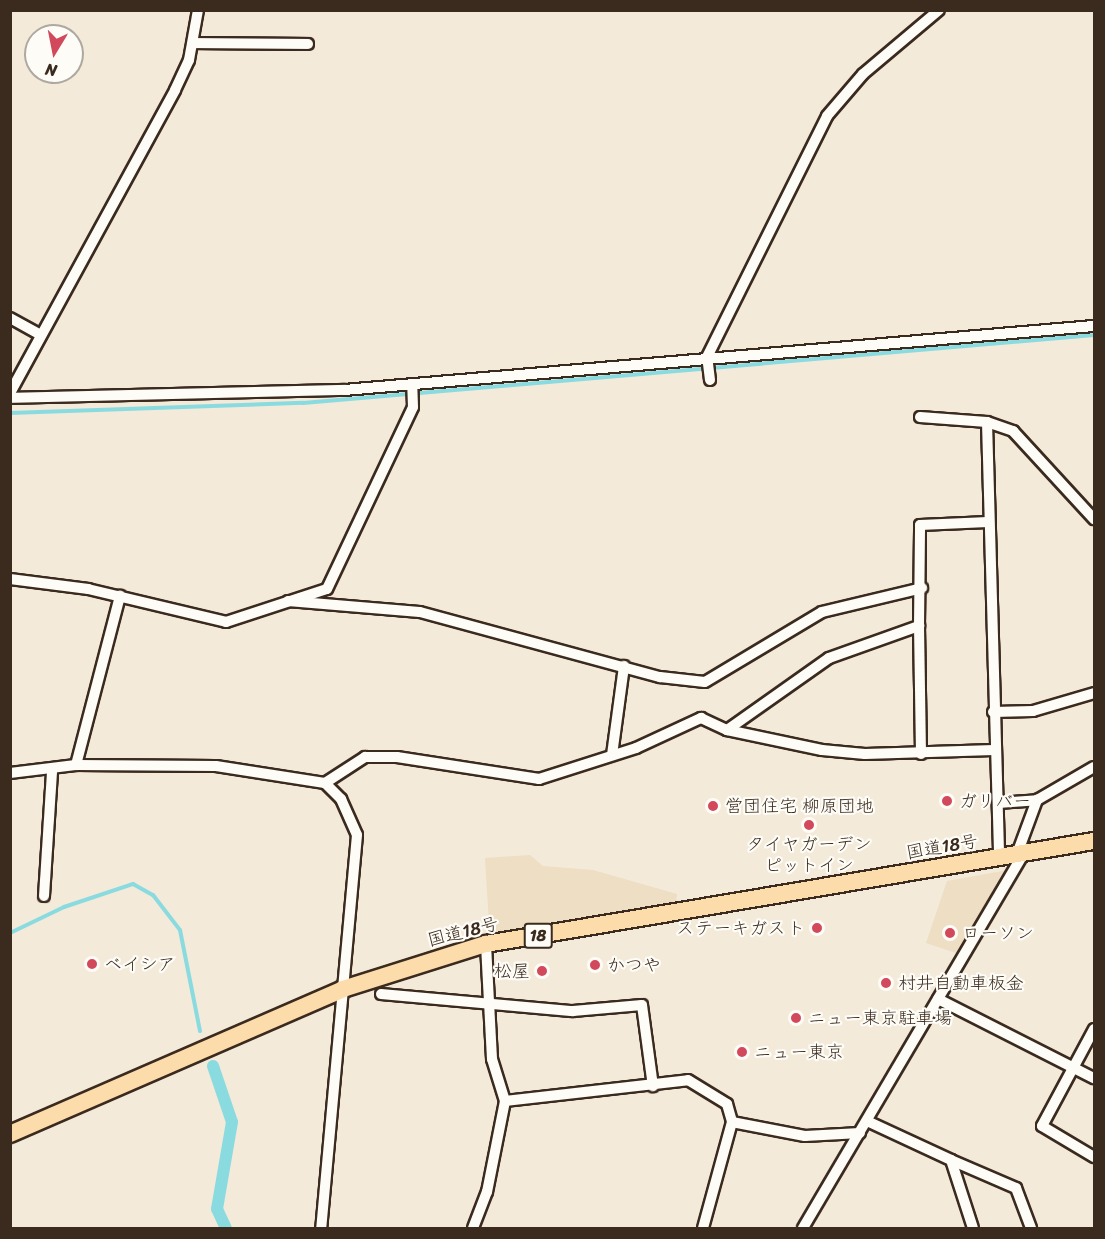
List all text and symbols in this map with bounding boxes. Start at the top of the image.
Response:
north arrow [24,24,84,84]
text: N [43,55,59,85]
place label: ガリバー [959,790,1031,812]
marker: ガリバー [940,794,954,808]
place label: 営団住宅 柳原団地 [725,795,874,817]
marker: 営団住宅 柳原団地 [706,799,720,813]
marker: タイヤガーデン ピットイン [802,818,816,832]
street label: 国道18号 [904,830,980,864]
place label: タイヤガーデン ピットイン [746,834,872,876]
street label: 国道18号 [425,913,501,951]
place label: ステーキガスト [679,917,805,939]
marker: ステーキガスト [810,921,824,935]
place label: ローソン [962,922,1034,944]
road number: 18 [523,923,553,949]
marker: ローソン [943,926,957,940]
place label: ベイシア [104,953,176,975]
place label: かつや [607,954,661,976]
marker: ベイシア [85,957,99,971]
marker: かつや [588,958,602,972]
place label: 松屋 [494,960,530,982]
marker: 松屋 [535,964,549,978]
place label: 村井自動車板金 [898,972,1024,994]
marker: 村井自動車板金 [879,976,893,990]
place label: ニュー東京駐車場 [808,1007,952,1029]
marker: ニュー東京駐車場 [789,1011,803,1025]
place label: ニュー東京 [754,1041,844,1063]
marker: ニュー東京 [735,1045,749,1059]

